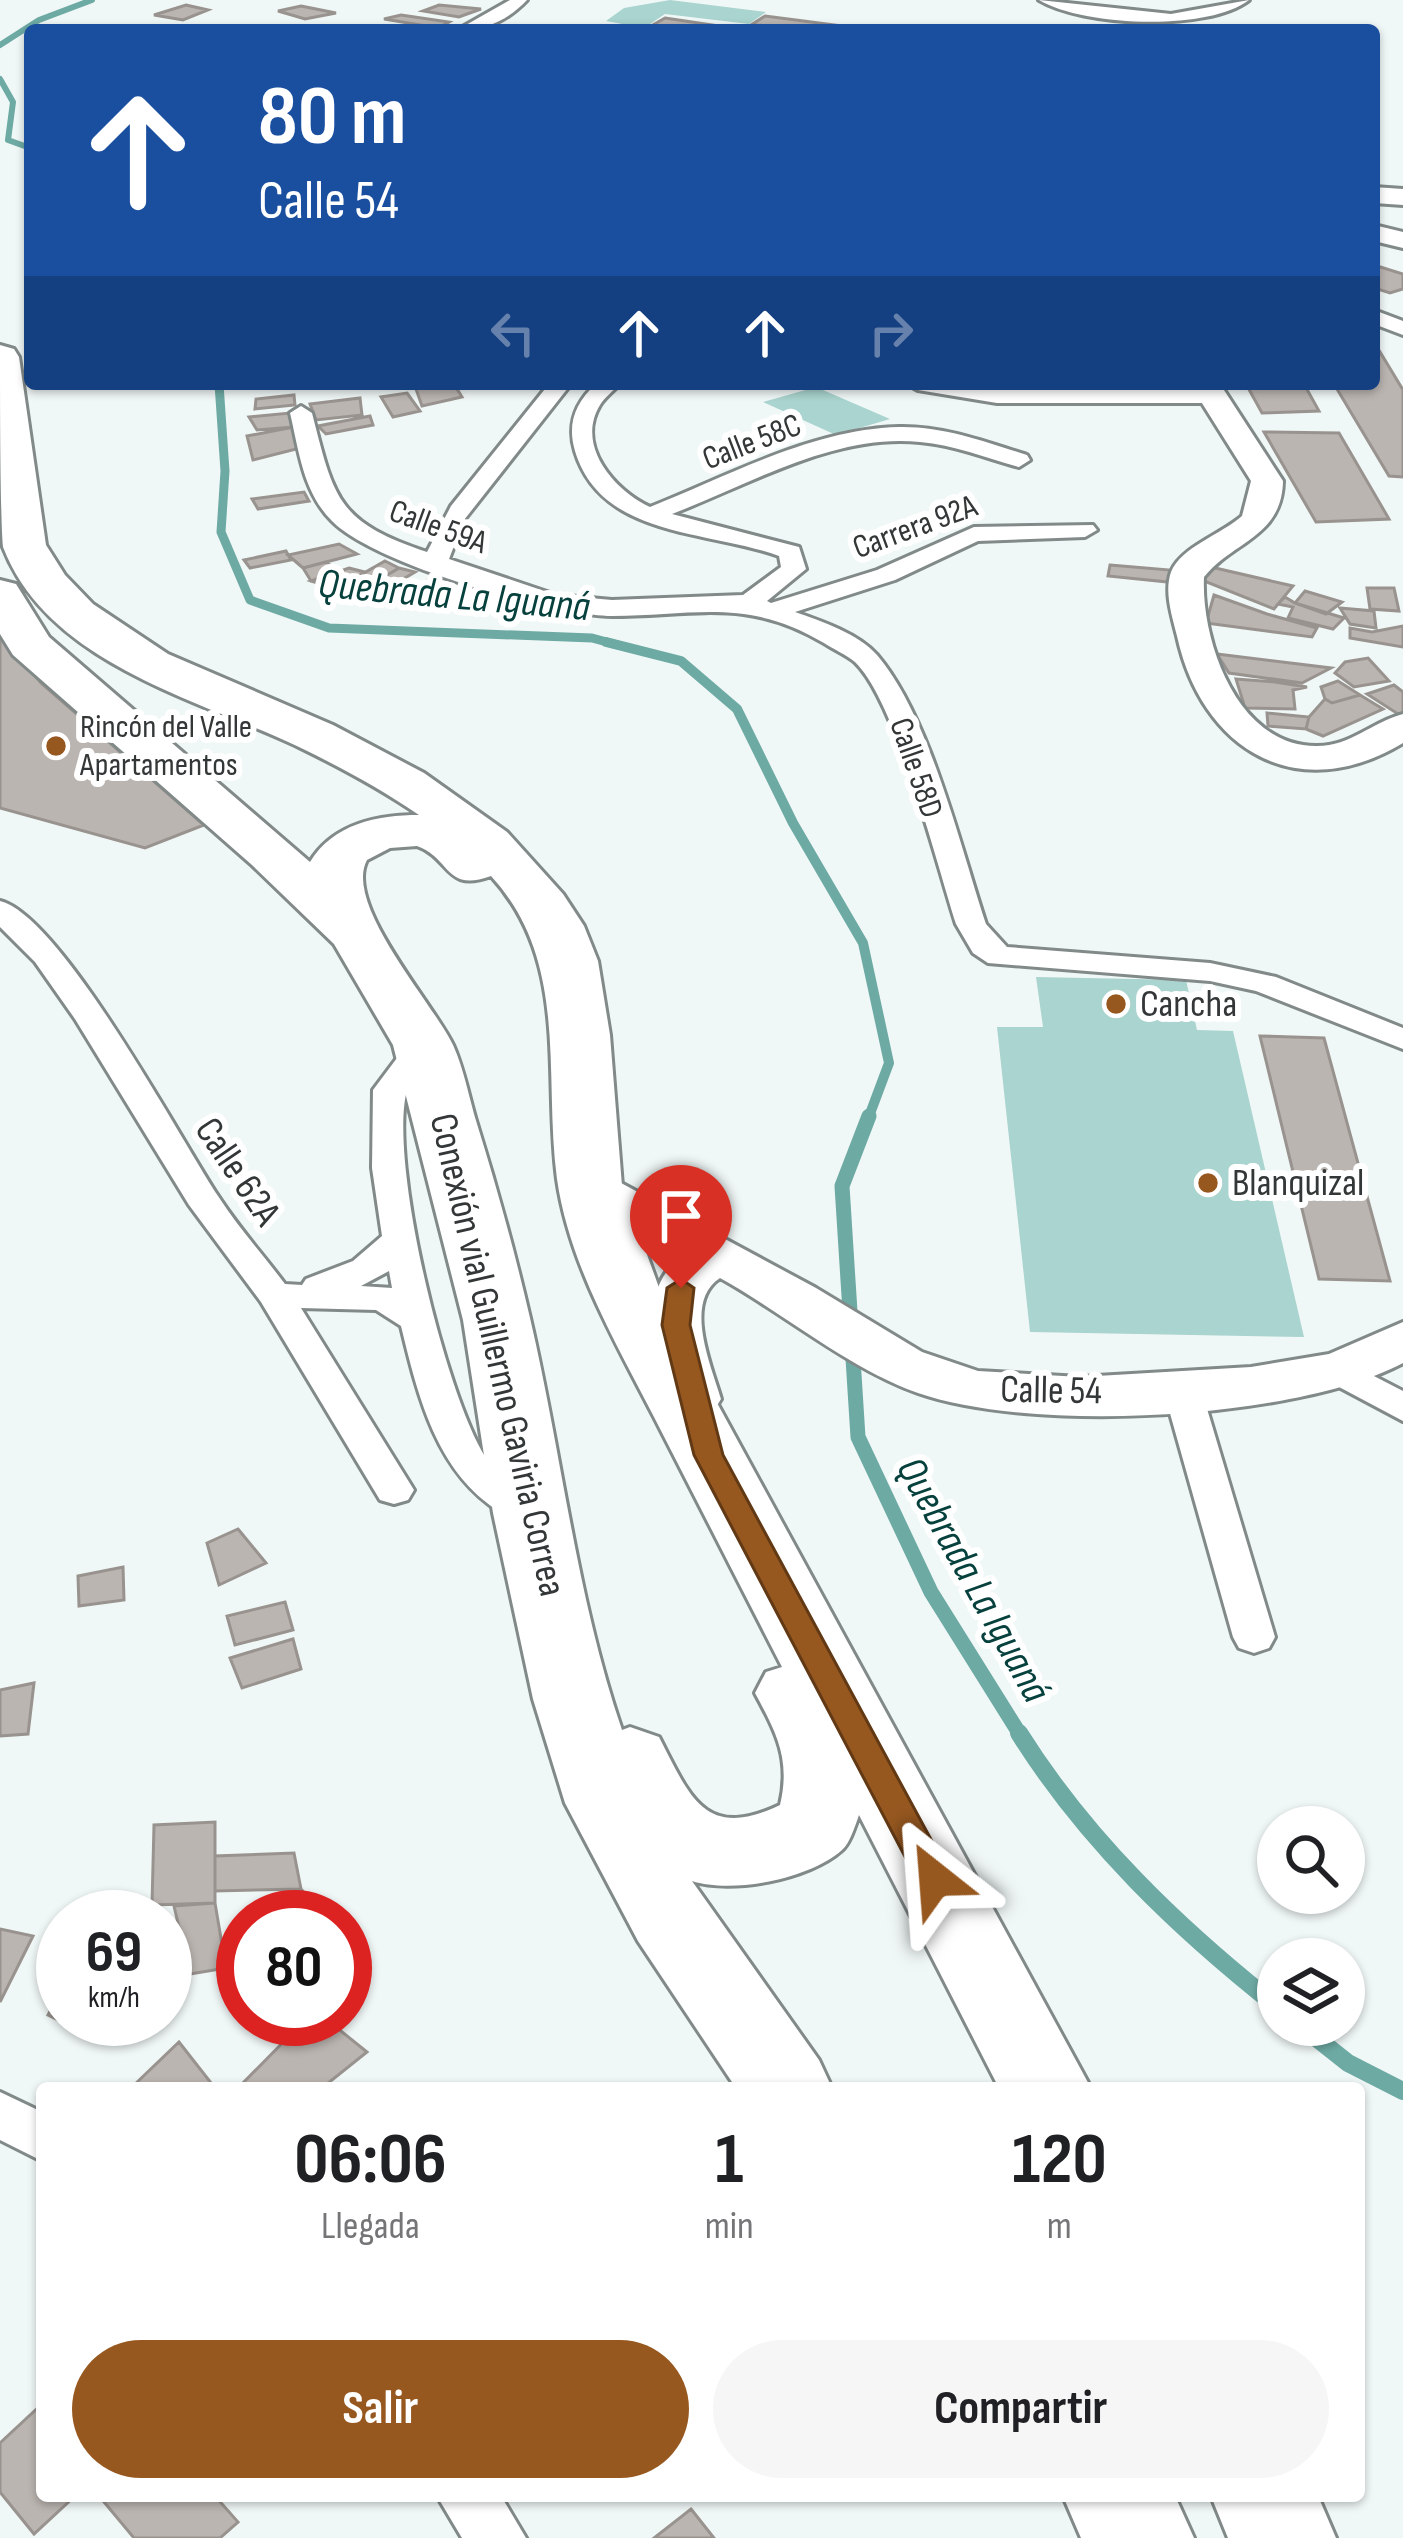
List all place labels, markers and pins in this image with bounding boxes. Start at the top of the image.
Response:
place label: Rincón del Valle Apartamentos [79,707,252,785]
marker: Rincón del Valle Apartamentos [43,733,69,759]
place label: Cancha [1140,981,1237,1028]
marker: Cancha [1103,991,1129,1017]
place label: Blanquizal [1232,1160,1364,1207]
pin [630,1165,732,1288]
marker: Blanquizal [1195,1170,1221,1196]

